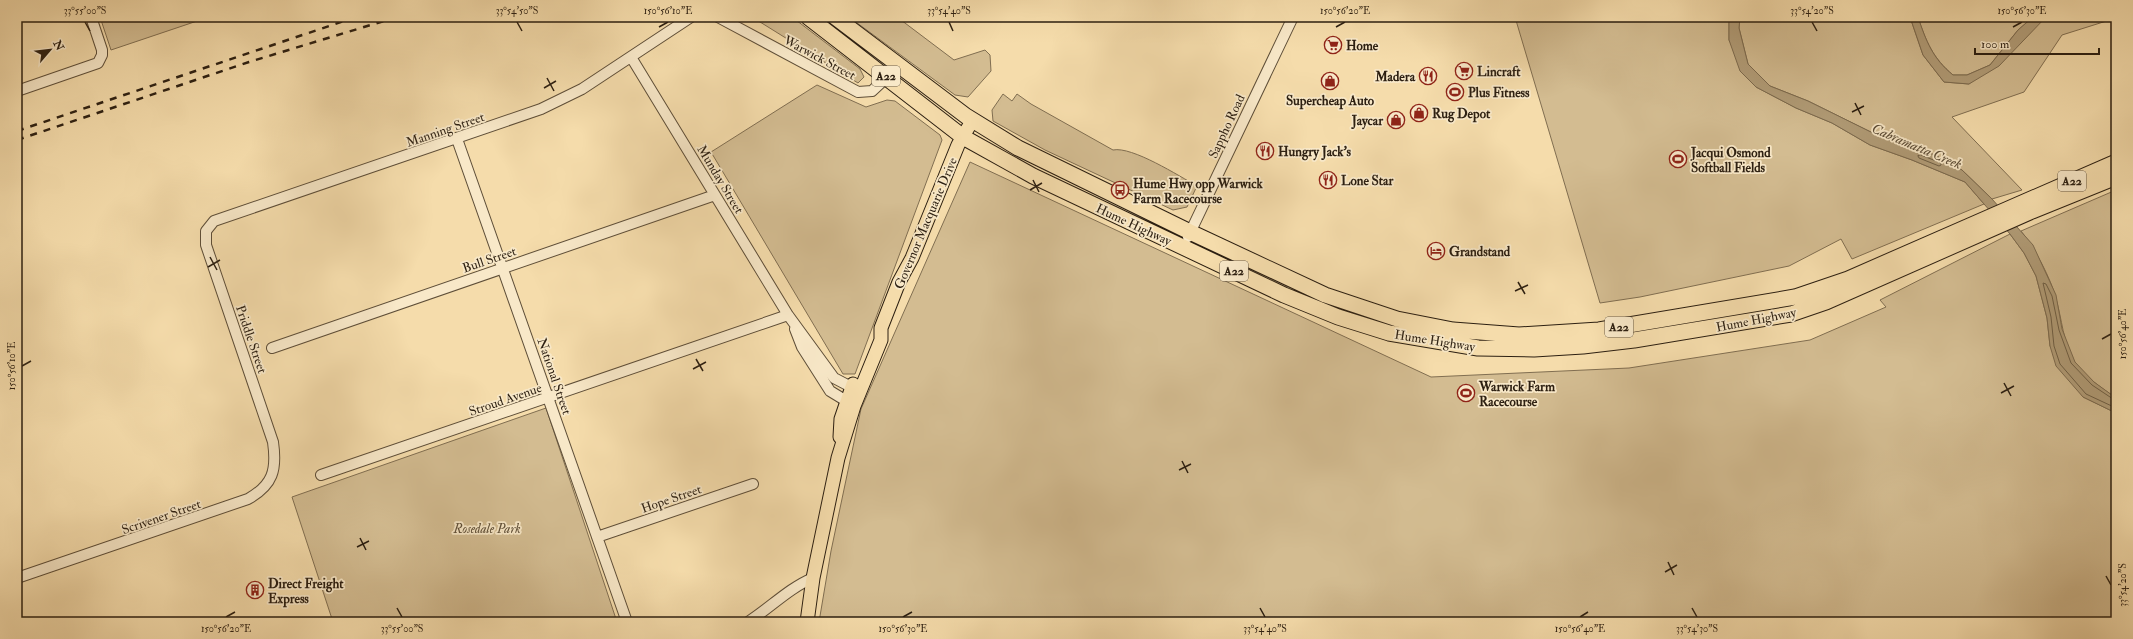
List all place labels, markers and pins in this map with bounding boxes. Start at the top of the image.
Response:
supermarket icon: Home [1323,35,1343,55]
place label: Home [1346,38,1379,54]
supermarket icon: Lincraft [1454,61,1474,81]
place label: Lincraft [1477,64,1521,80]
restaurant icon: Madera [1418,66,1438,86]
place label: Madera [1374,69,1416,85]
shop icon: Supercheap Auto [1320,71,1340,91]
sports icon: Plus Fitness [1445,82,1465,102]
place label: Plus Fitness [1468,85,1530,101]
place label: Supercheap Auto [1286,93,1375,110]
shop icon: Rug Depot [1409,103,1429,123]
place label: Rug Depot [1432,106,1491,123]
shop icon: Jaycar [1386,110,1406,130]
place label: Jaycar [1351,113,1384,130]
restaurant icon: Hungry Jack's [1255,141,1275,161]
place label: Hungry Jack's [1278,144,1352,161]
place label: Jacqui Osmond Softball Fields [1690,145,1771,176]
sports icon: Jacqui Osmond Softball Fields [1668,149,1688,169]
restaurant icon: Lone Star [1318,170,1338,190]
place label: Lone Star [1341,173,1394,189]
place label: Hume Hwy opp Warwick Farm Racecourse [1133,176,1263,207]
bus stop icon: Hume Hwy opp Warwick Farm Racecourse [1110,180,1130,200]
hotel icon: Grandstand [1426,241,1446,261]
place label: Grandstand [1449,244,1511,260]
place label: Warwick Farm Racecourse [1478,379,1556,410]
sports icon: Warwick Farm Racecourse [1456,383,1476,403]
place label: Direct Freight Express [268,576,344,608]
building icon: Direct Freight Express [245,580,265,600]

